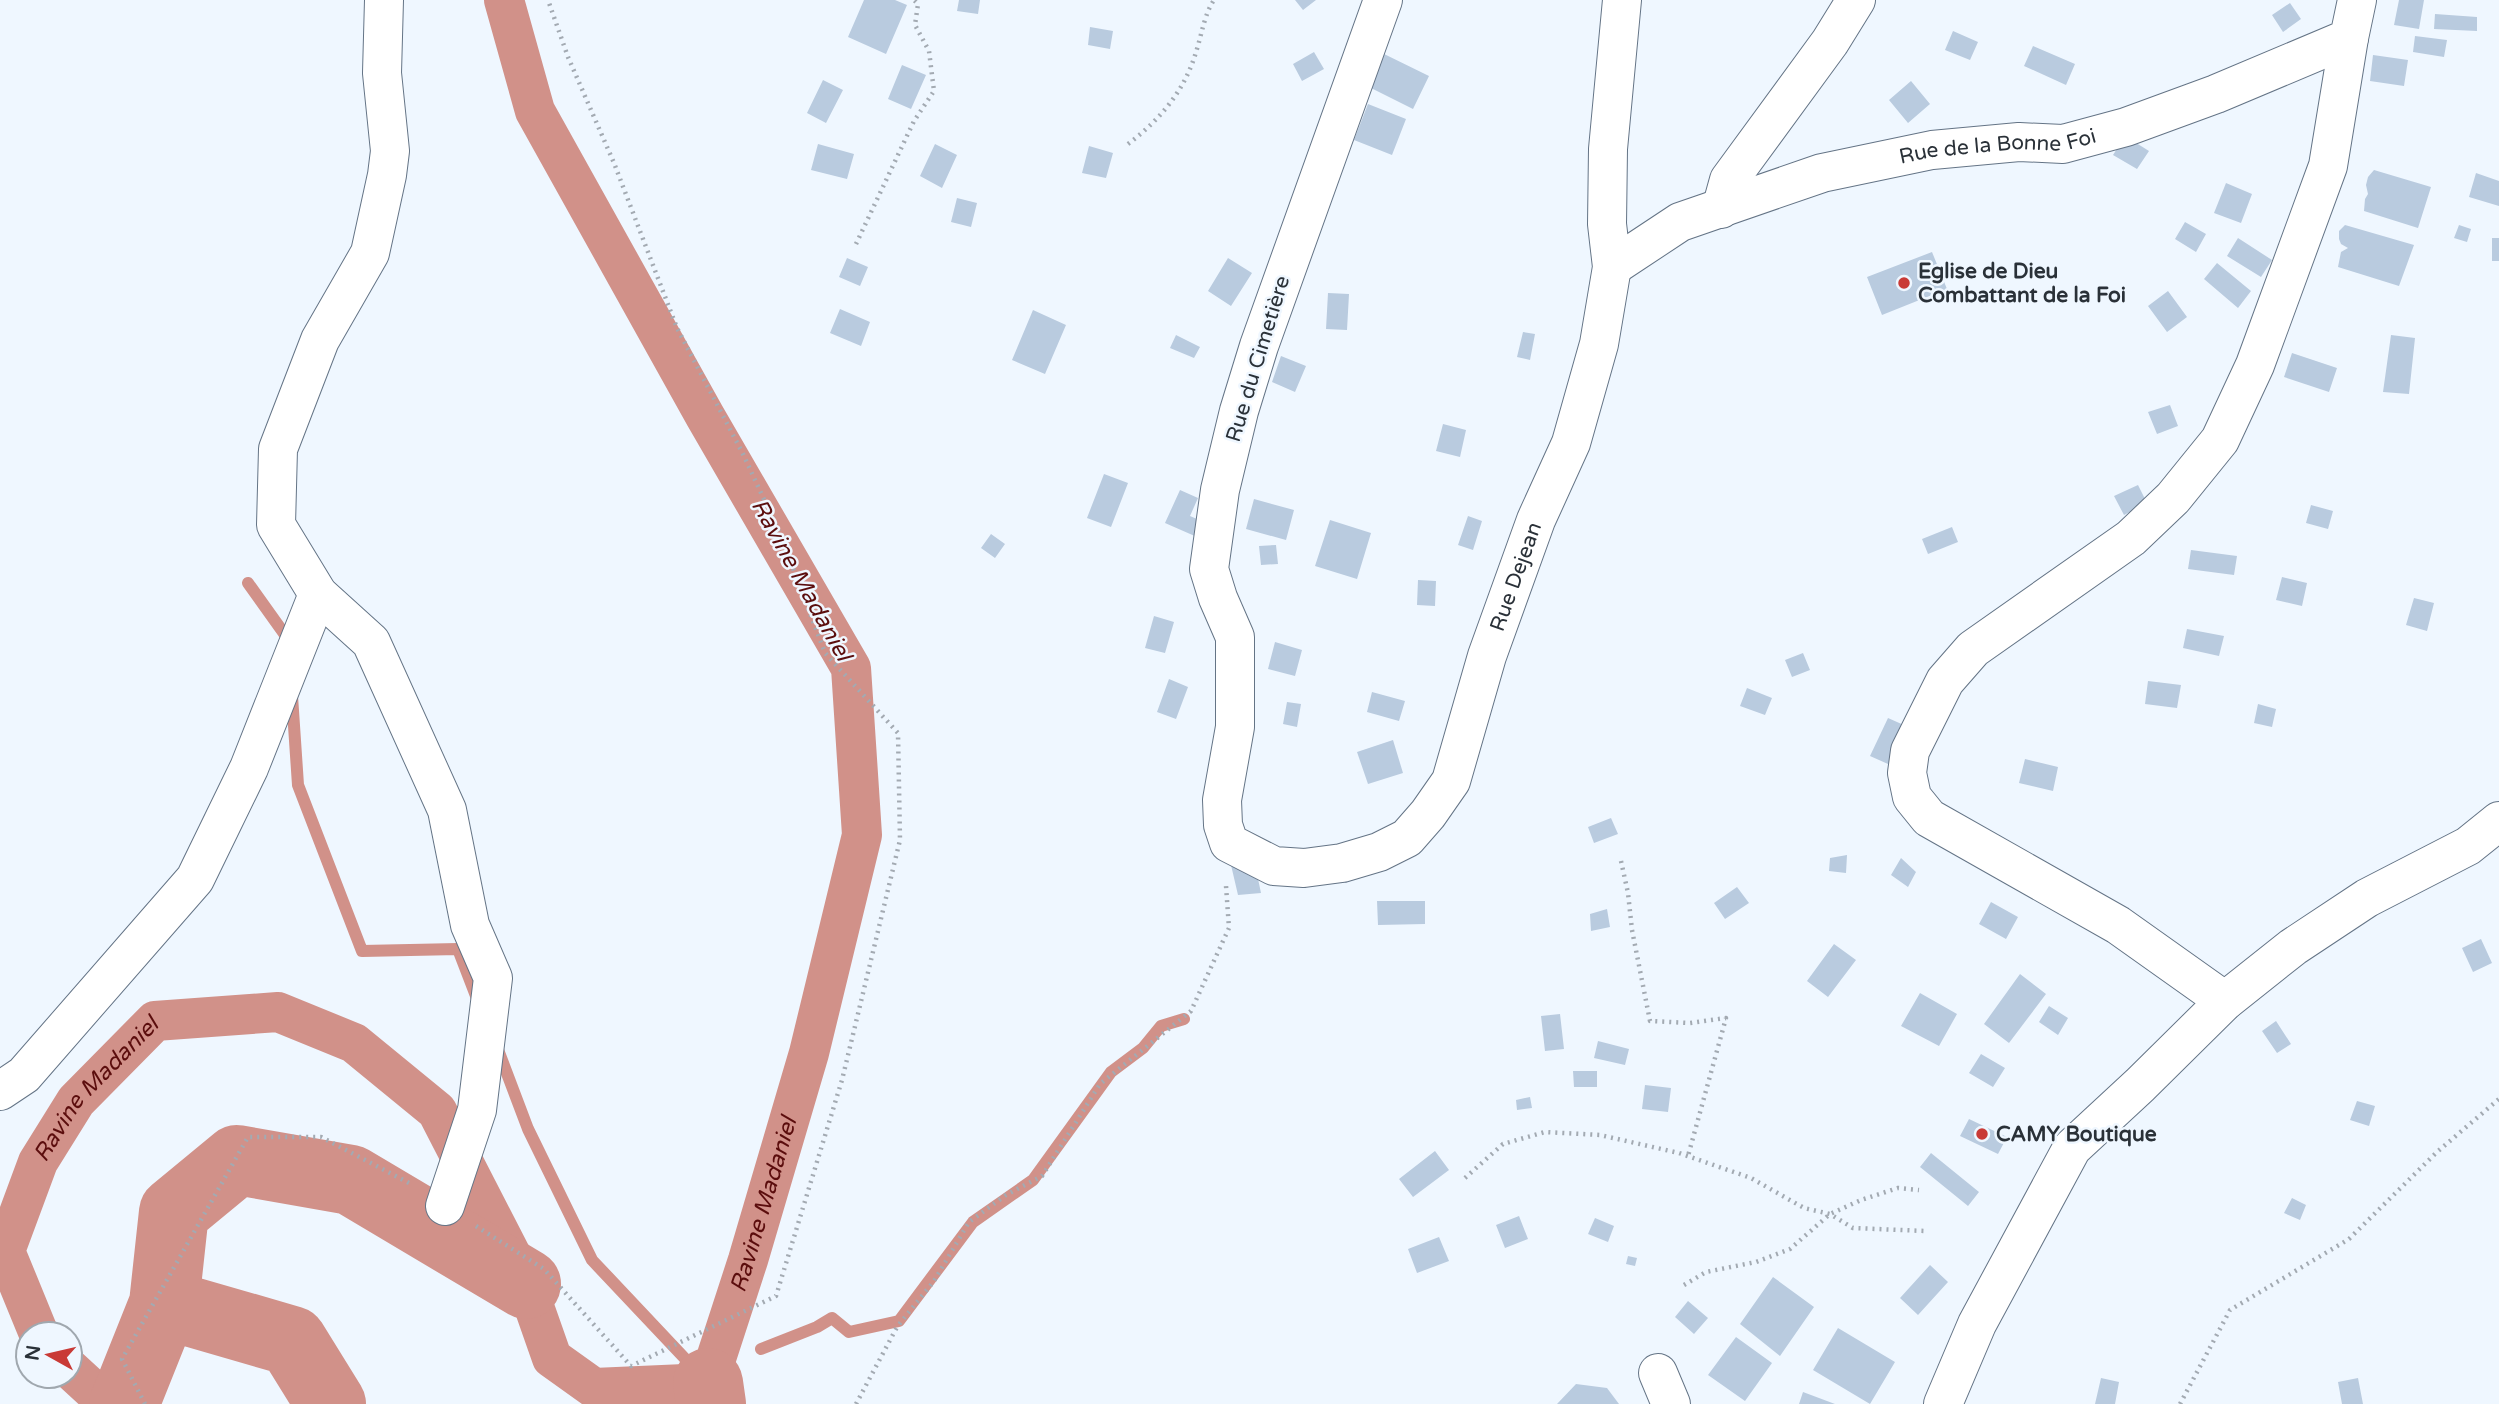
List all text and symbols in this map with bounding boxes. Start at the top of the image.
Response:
street label: Rue de la Bonne Foi [1897,123,2099,169]
place label: Eglise de Dieu Combattant de la Foi [1918,259,2126,308]
street label: Rue du Cimetière [1221,273,1295,445]
marker: Eglise de Dieu Combattant de la Foi [1896,275,1912,291]
water label: Ravine Madaniel [745,494,858,668]
street label: Rue Dejean [1484,519,1547,635]
water label: Ravine Madaniel [28,1010,166,1167]
water label: Ravine Madaniel [724,1112,804,1296]
place label: CAMY Boutique [1996,1122,2157,1147]
marker: CAMY Boutique [1974,1126,1990,1142]
north arrow [14,1320,84,1390]
text: N [21,1344,45,1362]

